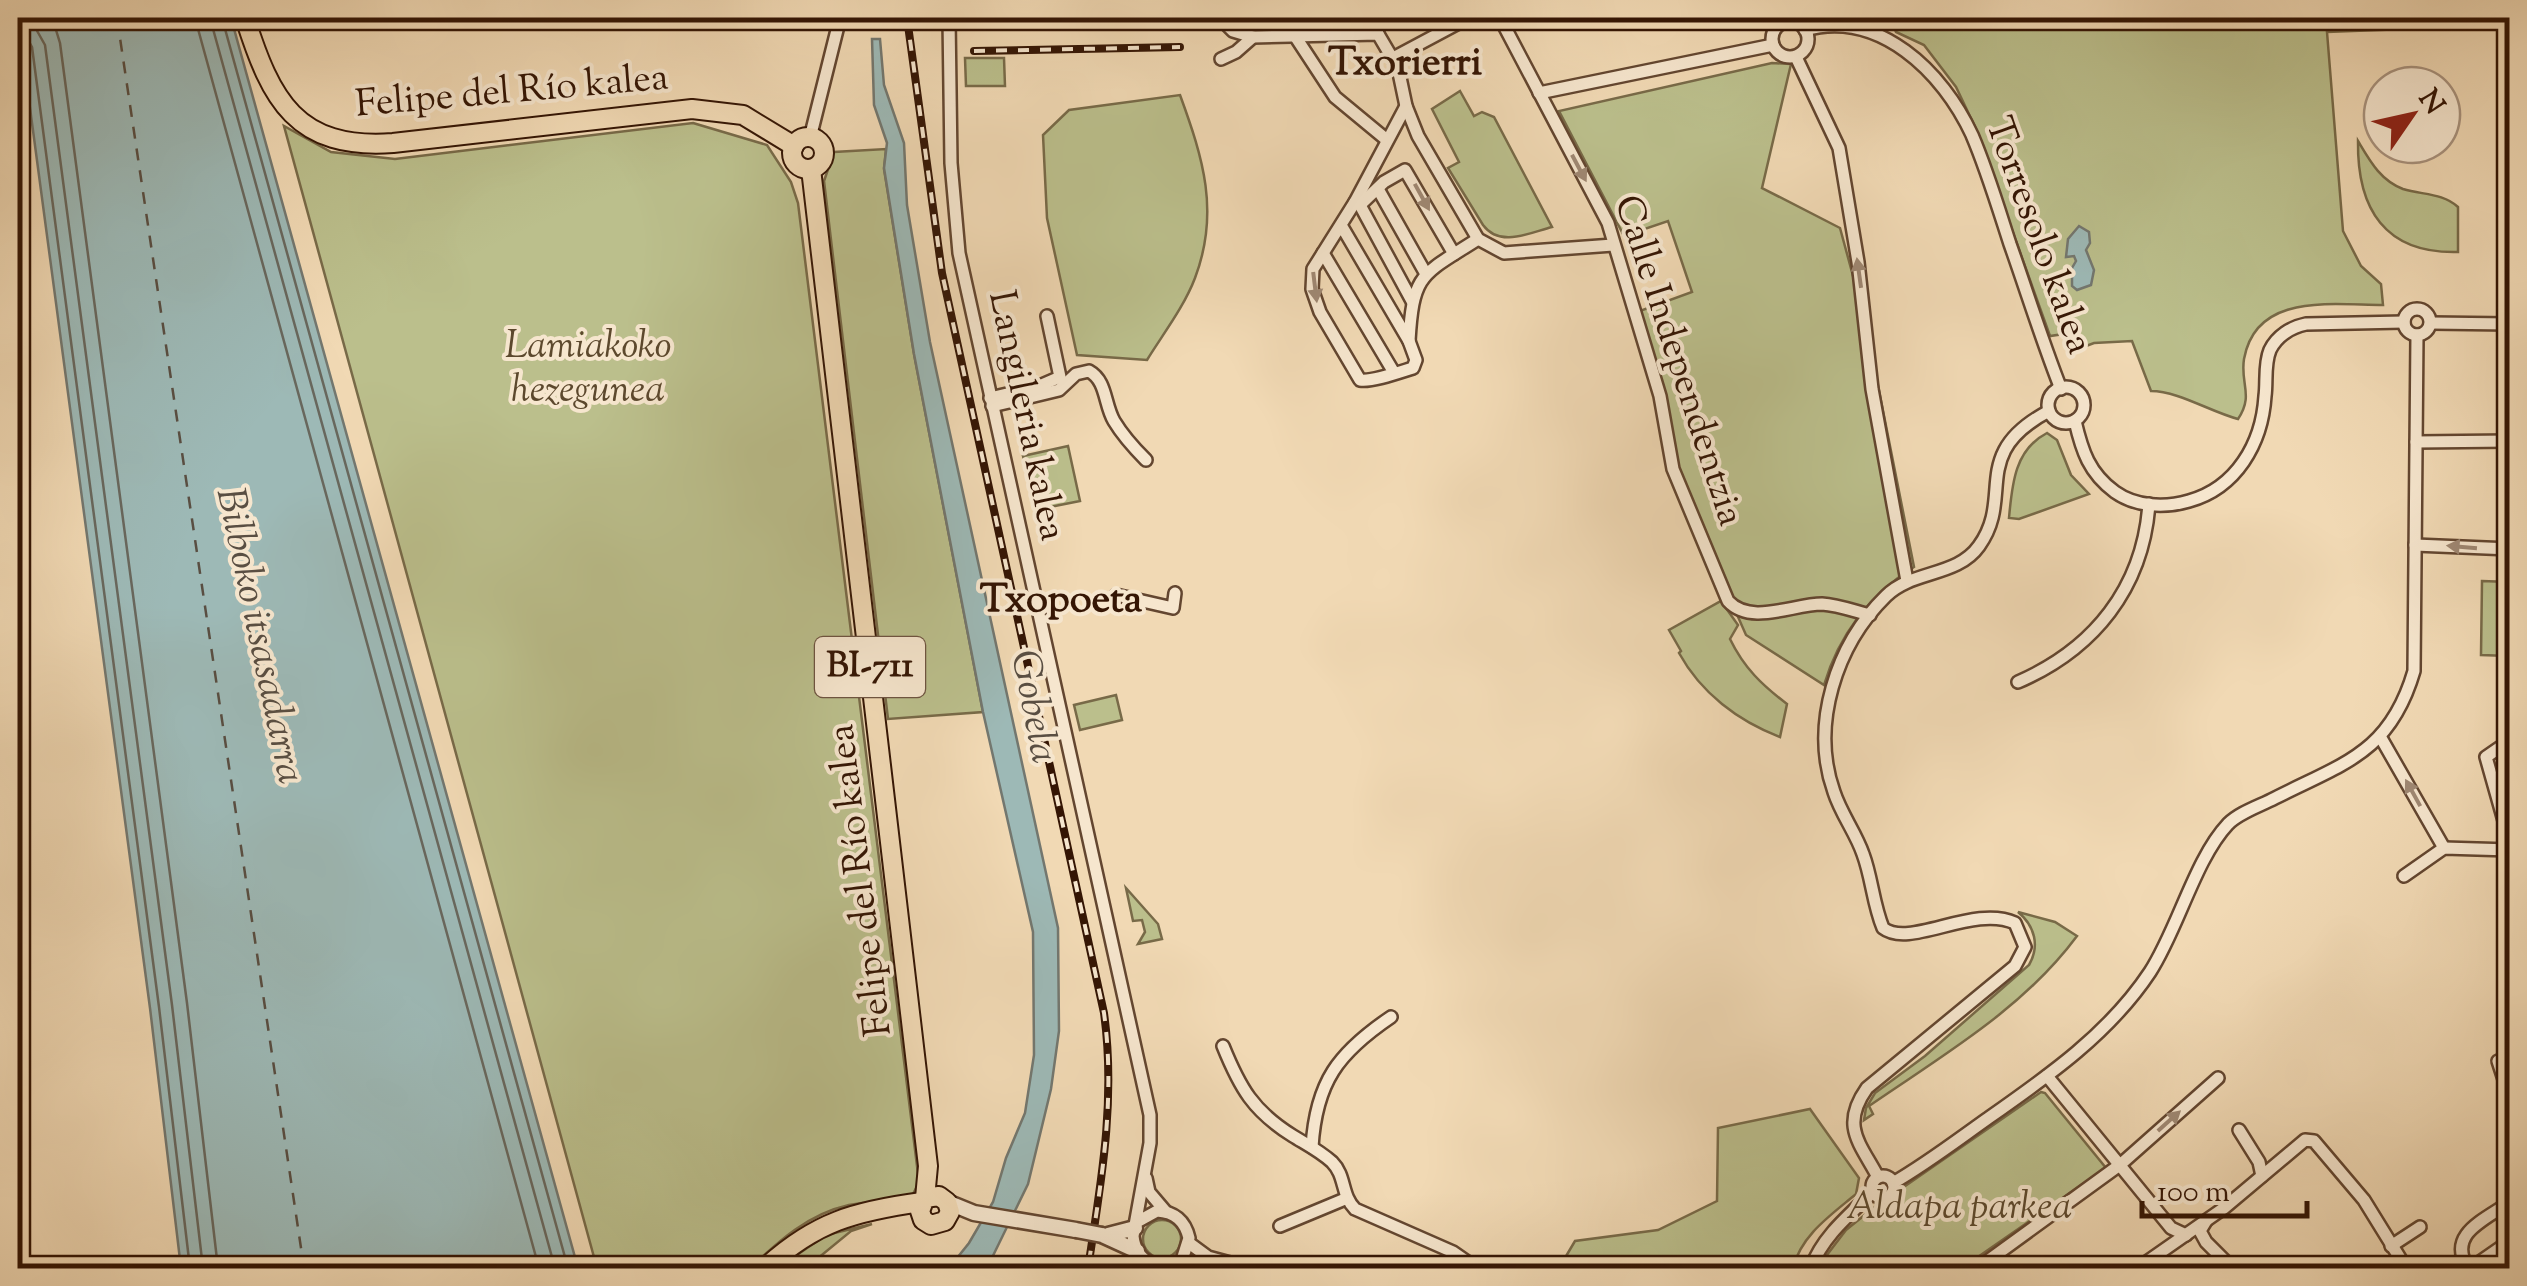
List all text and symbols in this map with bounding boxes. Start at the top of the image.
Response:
district label: Txorierri [1328,36,1483,93]
street label: Felipe del Río kalea [353,52,671,134]
north arrow [2362,65,2462,165]
text: N [2407,82,2453,123]
street label: Torresolo kalea [1969,110,2105,362]
one-way arrow [1570,154,1587,183]
one-way arrow [1413,183,1431,211]
street label: Calle Independentzia [1598,189,1756,533]
one-way arrow [1851,257,1867,289]
one-way arrow [1307,272,1323,303]
street label: Langileria kalea [972,286,1078,546]
park label: Lamiakoko hezegunea [505,321,671,419]
water label: Bilboko itsasadarra [199,483,317,789]
one-way arrow [2446,538,2478,554]
district label: Txopoeta [980,573,1143,630]
road number: BI-711 [815,637,925,697]
water label: Gobela [993,646,1071,768]
street label: Felipe del Río kalea [816,721,908,1039]
one-way arrow [2404,779,2422,807]
one-way arrow [2156,1110,2181,1132]
scale bar [2142,1156,2307,1218]
text: 100 m [2157,1172,2230,1215]
park label: Aldapa parkea [1846,1182,2072,1236]

